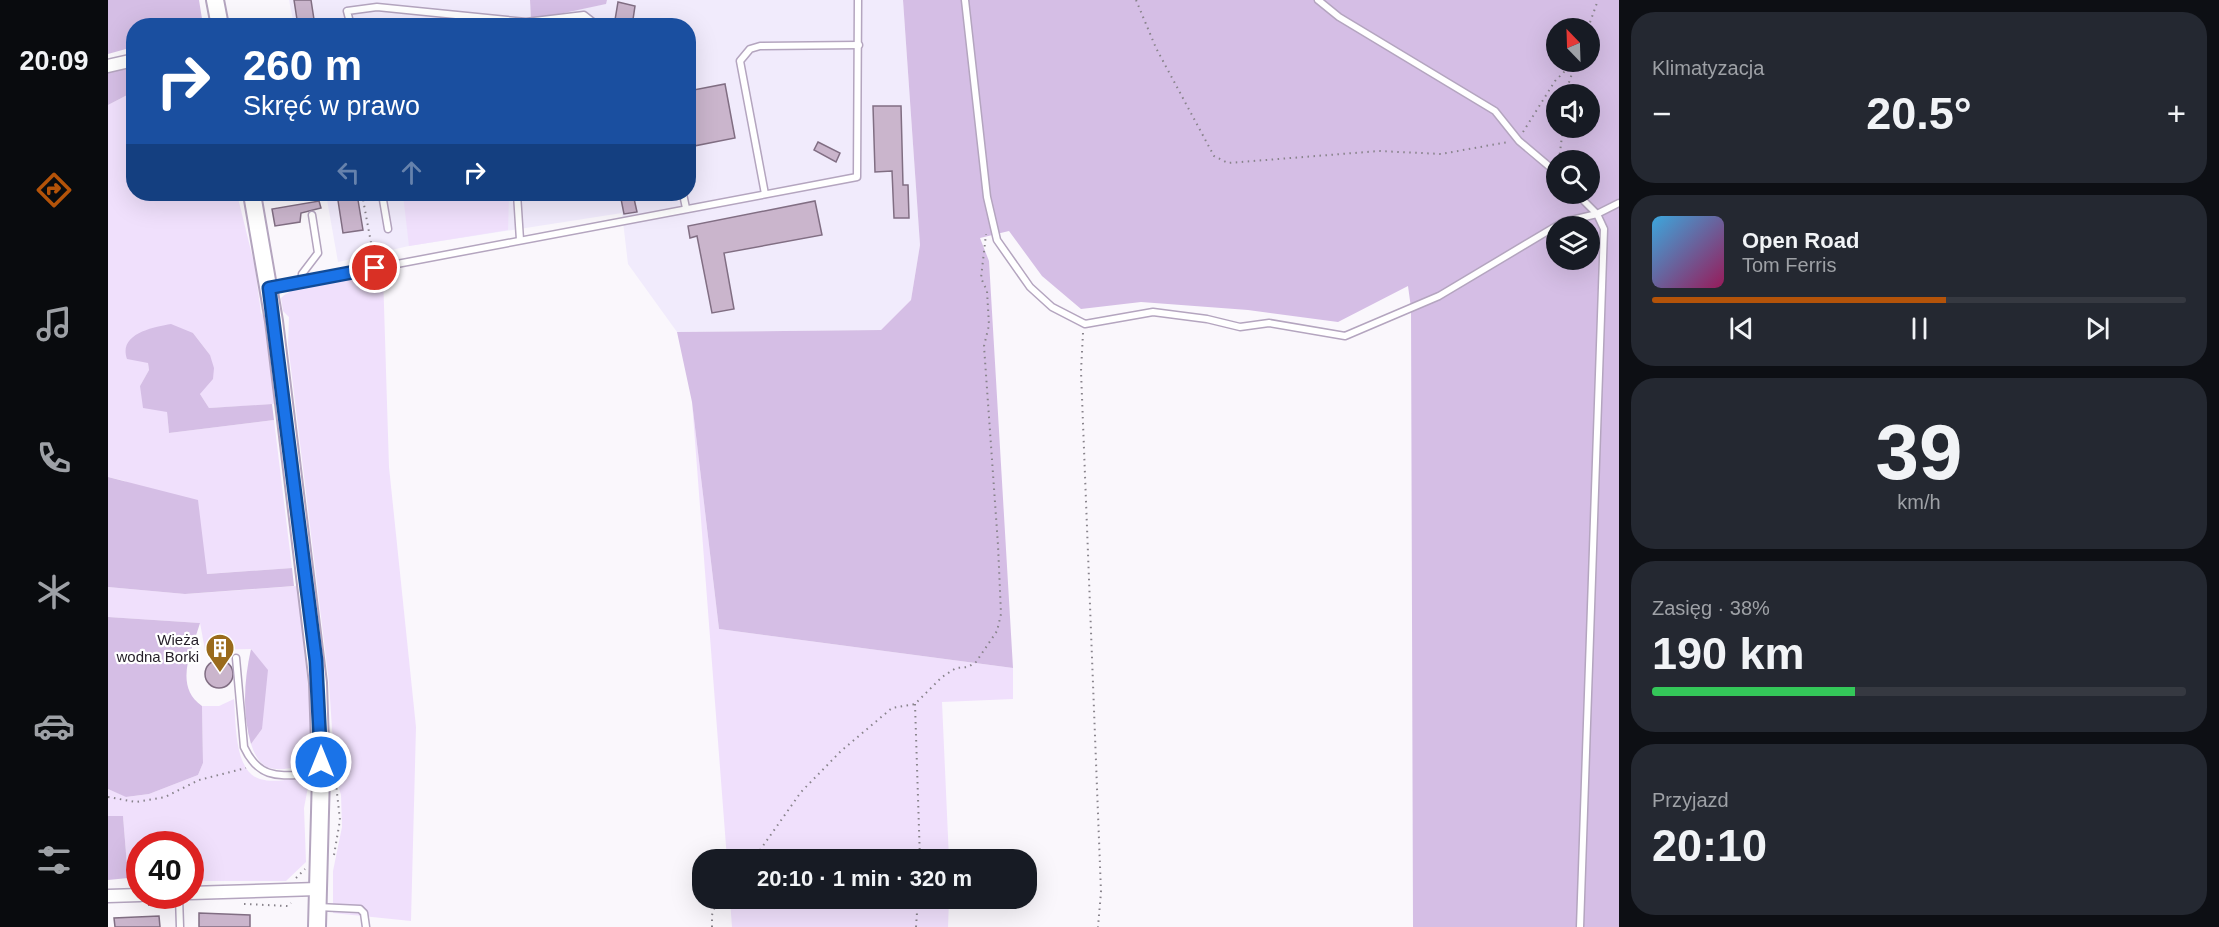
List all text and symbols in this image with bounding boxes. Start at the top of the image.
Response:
north arrow [1546,18,1600,72]
map controls [1546,18,1600,270]
icon: right [144,42,222,120]
text: 260 m [243,42,362,89]
text: 20:09 [19,46,89,76]
text: Klimatyzacja [1652,57,1764,79]
button: sound [1546,84,1600,138]
text: 20.5° [1866,88,1972,139]
text: Skręć w prawo [243,91,420,121]
text: − [1652,95,1671,132]
text: + [2167,95,2186,132]
button: search [1546,150,1600,204]
icon: left [332,156,365,189]
icon: ahead [395,156,428,189]
icon: right [458,156,491,189]
icon: directions [33,169,75,211]
button: layers [1546,216,1600,270]
text: Open Road [1742,228,1859,253]
pin [349,242,400,293]
icon: arrive [358,251,391,284]
text: Tom Ferris [1742,254,1836,276]
icon: music [33,303,75,345]
icon: previous [1725,312,1758,345]
icon: pause [1903,312,1936,345]
icon: next [2081,312,2114,345]
text: 39 [1876,408,1962,496]
icon: phone [33,437,75,479]
text: km/h [1897,491,1941,513]
icon: climate [33,571,75,613]
text: Zasięg · 38% [1652,597,1770,619]
text: 190 km [1652,628,1805,679]
place label: Wieża wodna Borki [115,631,200,665]
building icon: Wieża wodna Borki [204,632,236,674]
icon: car [33,705,75,747]
position arrow [289,730,353,794]
text: Przyjazd [1652,789,1729,811]
text: 20:10 [1652,820,1767,871]
speed limit sign: 40 [126,831,204,909]
icon: filters [33,839,75,881]
text: 20:10 · 1 min · 320 m [757,866,972,891]

